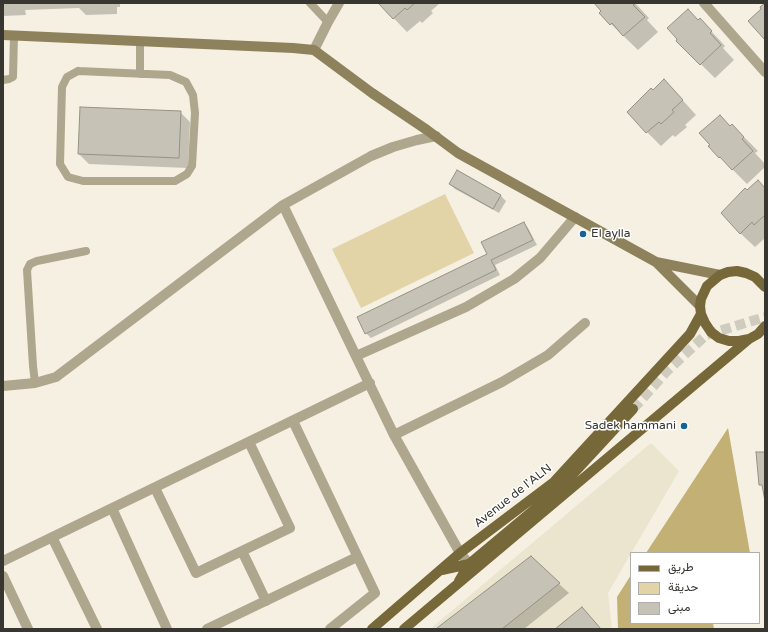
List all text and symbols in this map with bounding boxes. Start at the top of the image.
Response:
place label: El aylla [591,227,631,241]
marker: El aylla [578,229,588,239]
place label: Sadek hammani [585,419,676,433]
marker: Sadek hammani [679,421,689,431]
street label: Avenue de l'ALN [471,461,555,531]
legend [630,552,760,624]
text: طريق [668,560,693,574]
text: حديقة [668,580,698,594]
text: مبنى [668,600,690,614]

